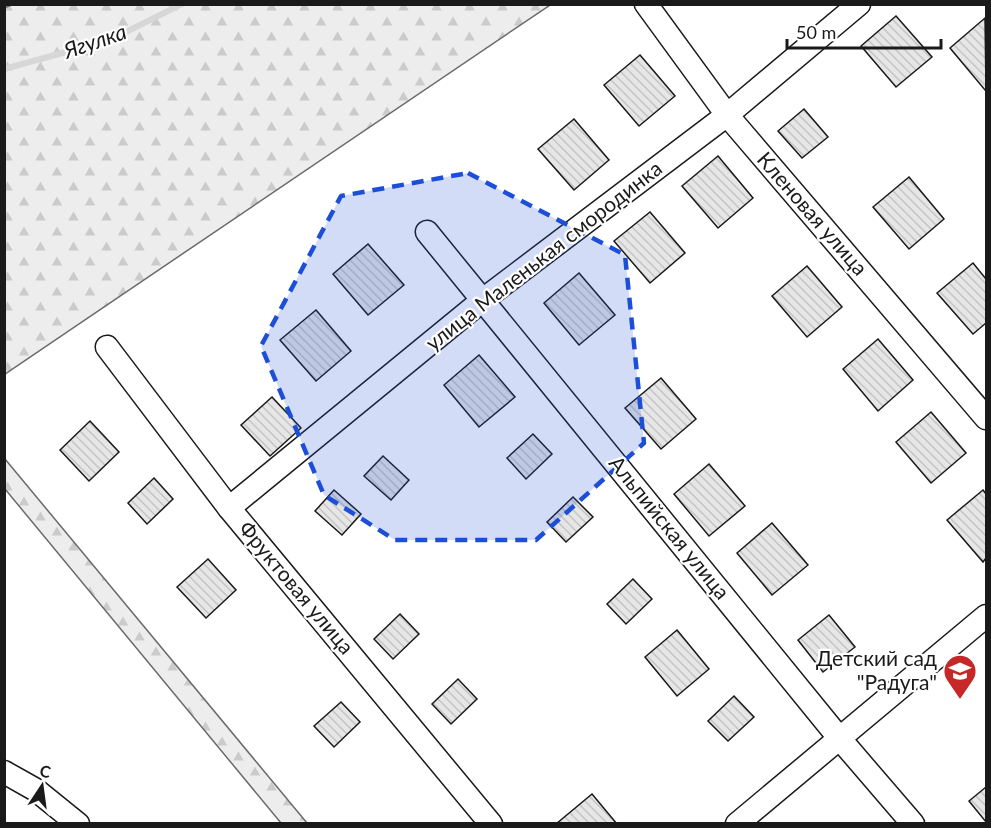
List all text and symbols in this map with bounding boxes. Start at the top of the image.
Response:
scale bar [787,12,942,50]
water label: Ягулка [59,17,130,64]
text: 50 m [796,21,836,43]
street label: Кленовая улица [753,146,873,280]
street label: улица Маленькая смородинка [420,155,666,355]
street label: Альпийская улица [605,450,736,604]
street label: Фруктовая улица [234,516,360,658]
place label: Детский сад "Радуга" [816,645,937,694]
school or university icon: Детский сад "Радуга" [942,653,978,700]
north arrow [12,756,72,816]
text: С [38,760,53,781]

